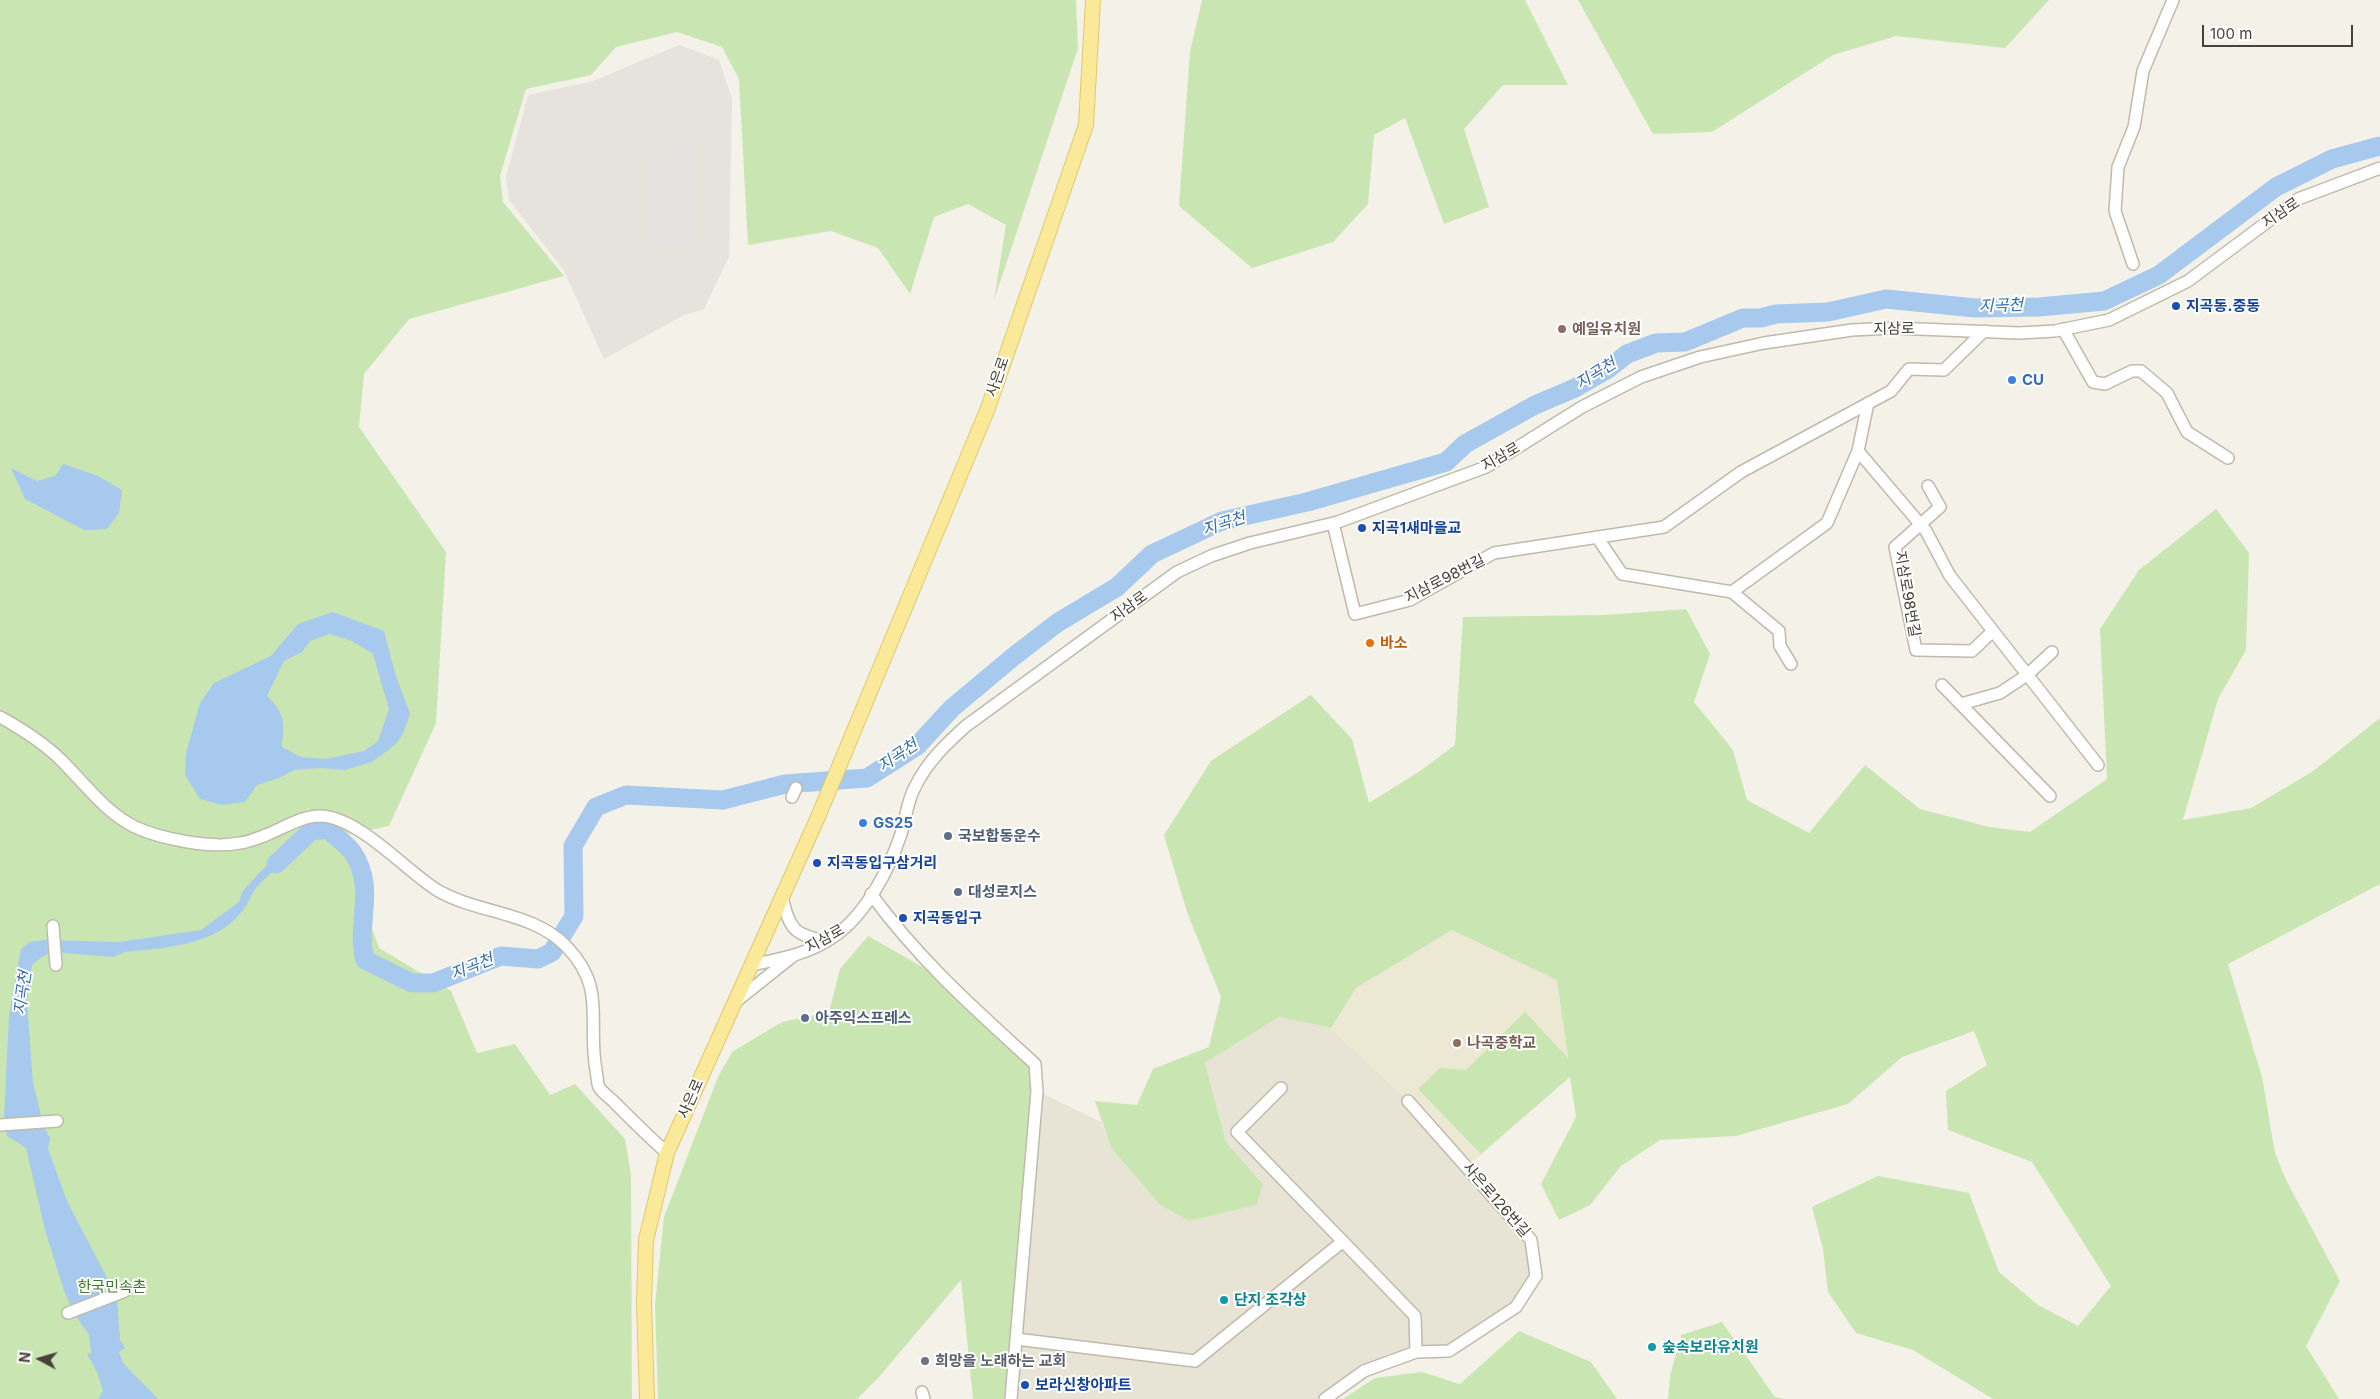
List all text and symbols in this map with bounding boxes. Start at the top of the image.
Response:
scale bar [2205,15,2356,47]
text: 100 m [2210,24,2252,43]
street label: 지삼로 [2259,194,2303,232]
water label: 지곡천 [1979,296,2023,316]
place label: 지곡동.중동 [2186,297,2260,315]
marker: 지곡동.중동 [2170,300,2182,312]
place label: 예일유치원 [1572,320,1641,338]
street label: 지삼로 [1873,320,1915,338]
marker: 예일유치원 [1556,323,1568,335]
street label: 사은로 [983,354,1013,400]
water label: 지곡천 [1572,354,1620,394]
place label: CU [2022,371,2044,389]
marker: CU [2006,374,2018,386]
street label: 지삼로 [1479,439,1523,475]
water label: 지곡천 [1200,508,1248,540]
place label: 지곡1새마을교 [1372,519,1461,537]
marker: 지곡1새마을교 [1356,522,1368,534]
street label: 지삼로98번길 [1891,549,1923,639]
street label: 지삼로98번길 [1402,551,1488,607]
street label: 지삼로 [1107,588,1151,626]
place label: 바소 [1380,634,1408,652]
marker: 바소 [1364,637,1376,649]
water label: 지곡천 [874,736,922,776]
place label: GS25 [873,814,913,832]
marker: GS25 [857,817,869,829]
place label: 국보합동운수 [958,827,1041,845]
marker: 국보합동운수 [942,830,954,842]
place label: 지곡동입구삼거리 [827,854,937,872]
marker: 지곡동입구삼거리 [811,857,823,869]
place label: 대성로지스 [968,883,1037,901]
marker: 대성로지스 [952,886,964,898]
place label: 지곡동입구 [913,909,982,927]
marker: 지곡동입구 [897,912,909,924]
street label: 지삼로 [803,921,847,957]
water label: 지곡천 [448,950,496,984]
water label: 지곡천 [10,970,36,1016]
place label: 아주익스프레스 [815,1009,912,1027]
marker: 아주익스프레스 [799,1012,811,1024]
place label: 나곡중학교 [1467,1034,1536,1052]
marker: 나곡중학교 [1451,1037,1463,1049]
street label: 사은로 [674,1076,708,1122]
street label: 사은로126번길 [1459,1159,1533,1241]
park label: 한국민속촌 [78,1278,146,1296]
place label: 단지 조각상 [1234,1291,1307,1309]
marker: 단지 조각상 [1218,1294,1230,1306]
north arrow [15,1334,65,1384]
place label: 숲속보라유치원 [1662,1338,1759,1356]
marker: 숲속보라유치원 [1646,1341,1658,1353]
text: N [16,1351,34,1364]
place label: 희망을 노래하는 교회 [935,1352,1066,1370]
marker: 희망을 노래하는 교회 [919,1355,931,1367]
place label: 보라신창아파트 [1035,1376,1132,1394]
marker: 보라신창아파트 [1019,1379,1031,1391]

